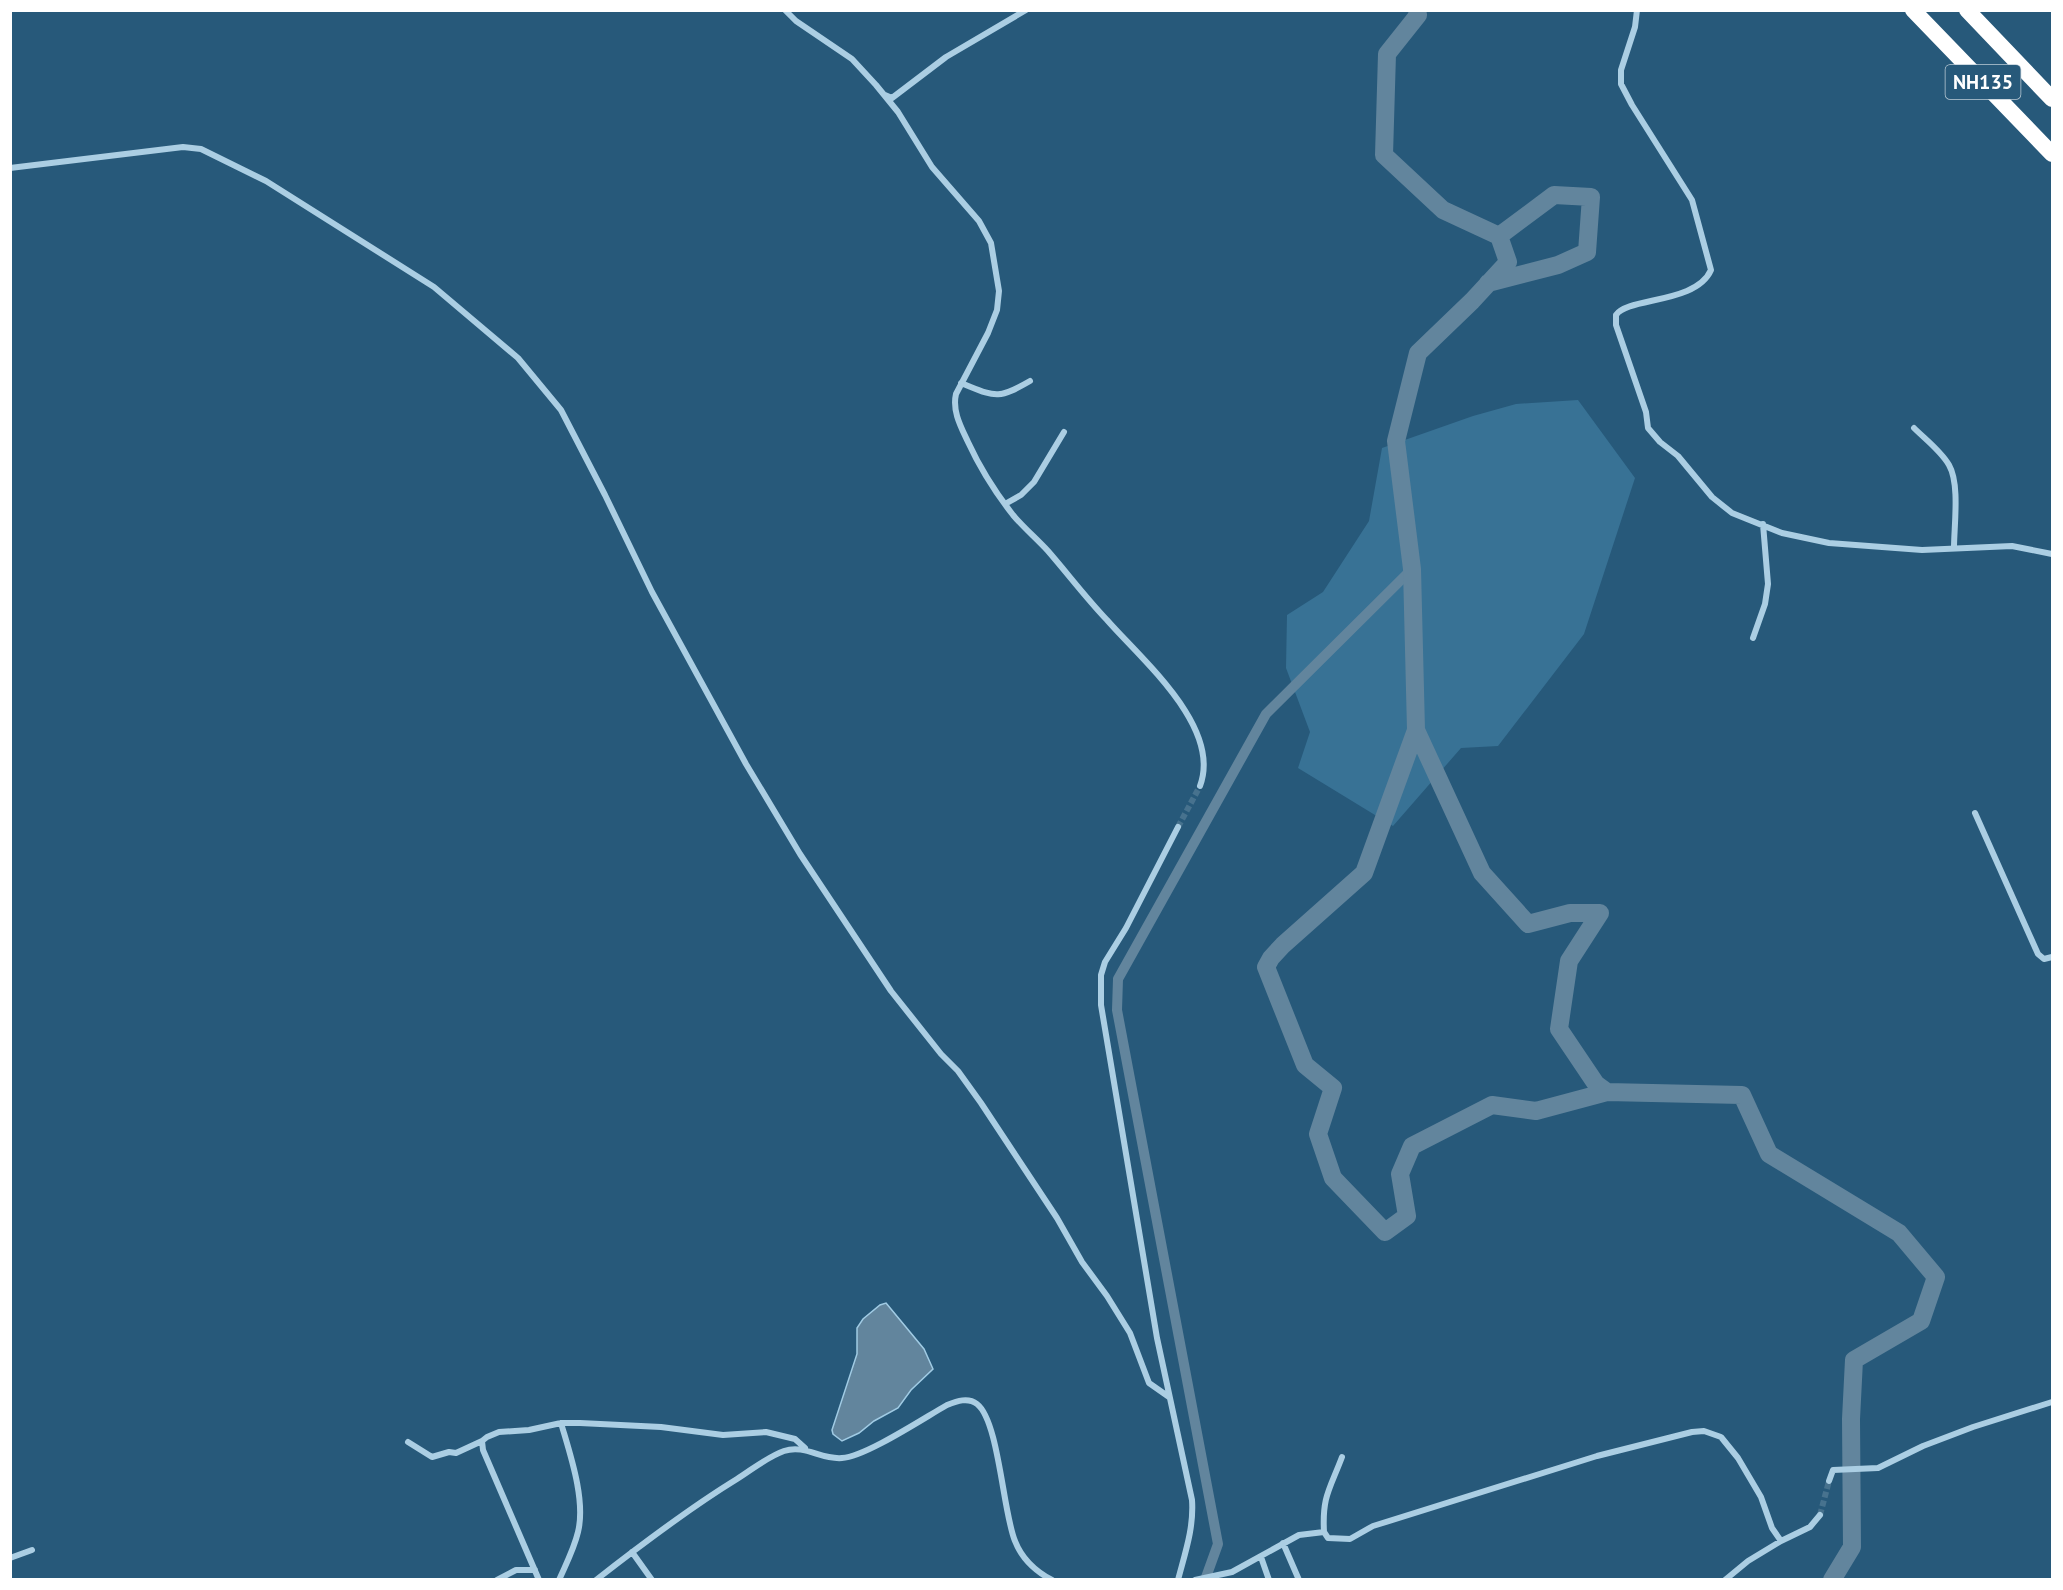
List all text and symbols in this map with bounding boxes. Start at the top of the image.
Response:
road number: NH135 [1946,65,2020,99]

